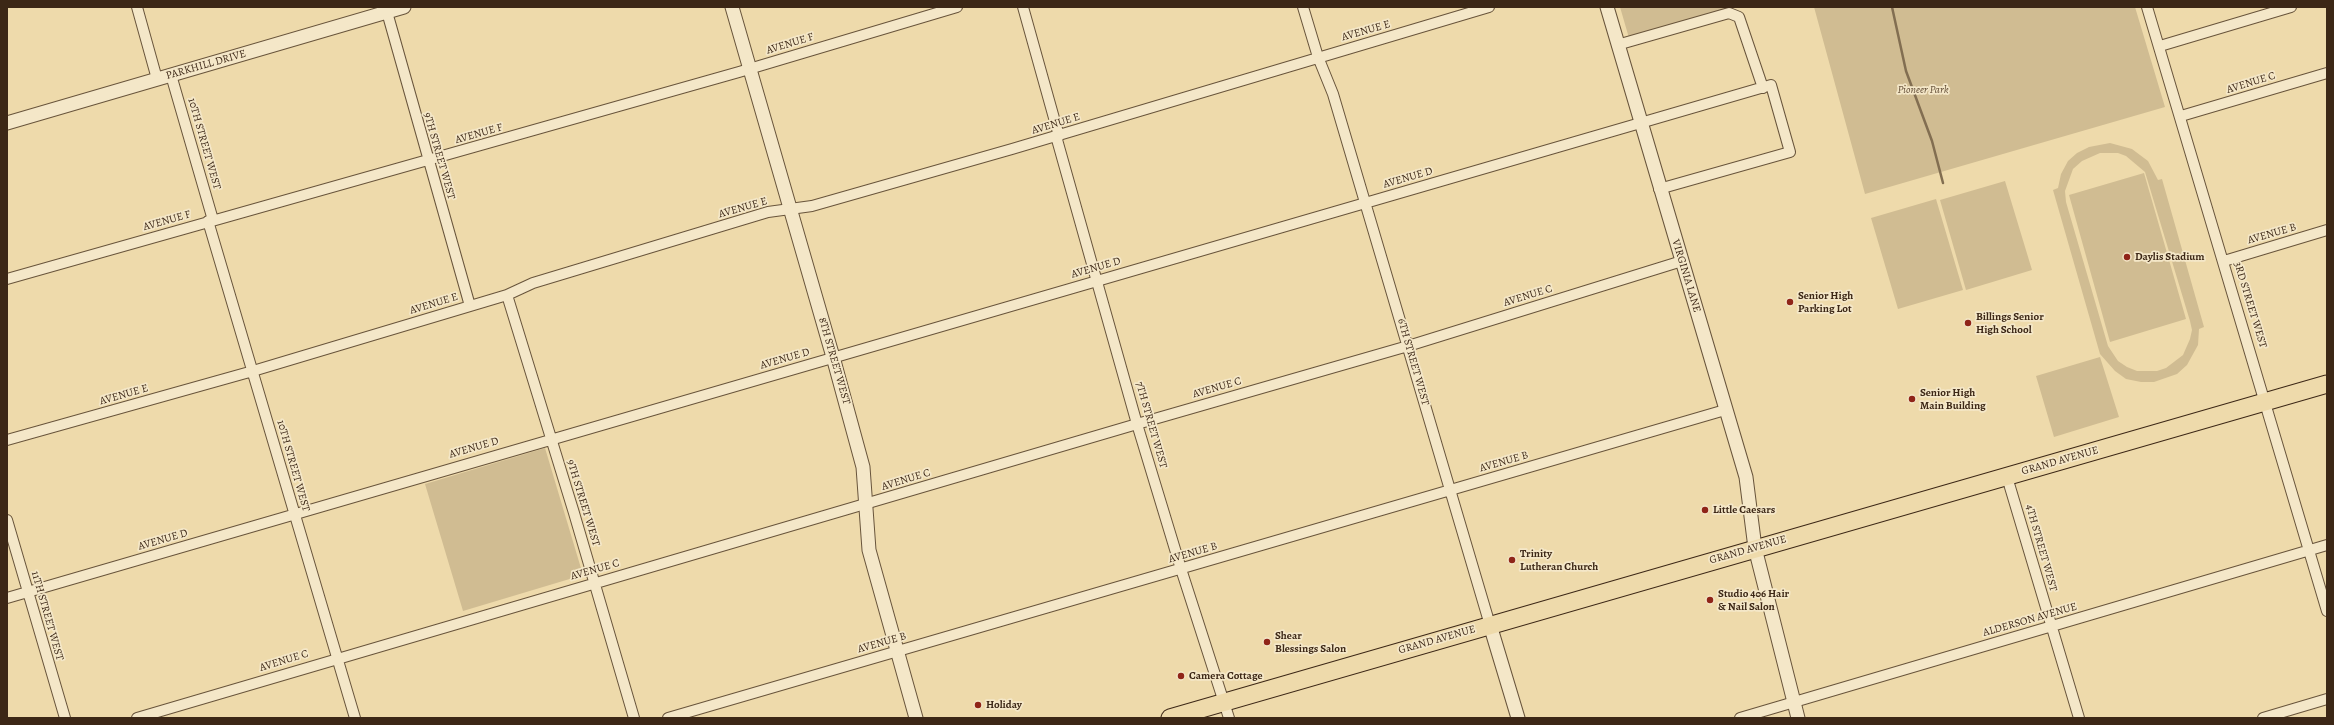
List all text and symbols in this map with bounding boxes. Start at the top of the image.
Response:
street label: AVENUE E [1340,18,1392,44]
street label: AVENUE F [765,31,815,57]
street label: PARKHILL DRIVE [164,47,248,83]
street label: AVENUE C [2225,69,2277,97]
park label: Pioneer Park [1897,83,1949,97]
street label: 10TH STREET WEST [185,97,223,191]
street label: AVENUE E [1030,110,1082,138]
street label: 9TH STREET WEST [420,111,458,201]
street label: AVENUE F [454,121,504,147]
street label: AVENUE D [1382,165,1434,191]
street label: AVENUE E [717,195,769,221]
street label: AVENUE F [142,208,192,234]
street label: AVENUE B [2246,221,2298,247]
street label: VIRGINIA LANE [1669,238,1703,314]
place label: Daylis Stadium [2135,250,2205,264]
marker: Daylis Stadium [2122,252,2132,262]
street label: AVENUE D [1070,255,1122,281]
street label: 3RD STREET WEST [2231,260,2269,350]
street label: AVENUE C [1502,282,1554,310]
place label: Senior High Parking Lot [1798,289,1853,315]
street label: AVENUE E [408,290,460,318]
marker: Senior High Parking Lot [1785,297,1795,307]
place label: Billings Senior High School [1976,310,2044,336]
street label: 8TH STREET WEST [815,316,853,406]
street label: 6TH STREET WEST [1394,317,1432,407]
marker: Billings Senior High School [1963,318,1973,328]
street label: AVENUE D [759,346,811,372]
street label: AVENUE C [1191,375,1243,401]
street label: 7TH STREET WEST [1132,380,1170,470]
street label: AVENUE E [98,382,150,408]
place label: Senior High Main Building [1920,386,1986,412]
marker: Senior High Main Building [1907,394,1917,404]
street label: 10TH STREET WEST [274,419,312,513]
street label: AVENUE D [448,435,500,461]
street label: GRAND AVENUE [2020,444,2100,478]
street label: AVENUE B [1478,449,1530,475]
street label: 9TH STREET WEST [564,458,602,548]
street label: AVENUE C [880,466,932,494]
place label: Little Caesars [1713,503,1775,517]
street label: 4TH STREET WEST [2022,503,2060,593]
marker: Little Caesars [1700,505,1710,515]
street label: AVENUE D [137,527,189,553]
street label: GRAND AVENUE [1708,533,1788,567]
street label: AVENUE B [1167,540,1219,566]
place label: Trinity Lutheran Church [1520,547,1598,573]
marker: Trinity Lutheran Church [1507,555,1517,565]
street label: AVENUE C [569,557,621,583]
street label: 11TH STREET WEST [28,570,66,662]
place label: Studio 406 Hair & Nail Salon [1718,587,1789,613]
marker: Studio 406 Hair & Nail Salon [1705,595,1715,605]
street label: ALDERSON AVENUE [1981,600,2079,640]
street label: GRAND AVENUE [1397,623,1477,657]
place label: Shear Blessings Salon [1275,629,1346,655]
street label: AVENUE B [856,630,908,656]
marker: Shear Blessings Salon [1262,637,1272,647]
street label: AVENUE C [258,647,310,675]
place label: Camera Cottage [1189,669,1263,683]
marker: Camera Cottage [1176,671,1186,681]
place label: Holiday [986,698,1022,712]
marker: Holiday [973,700,983,710]

